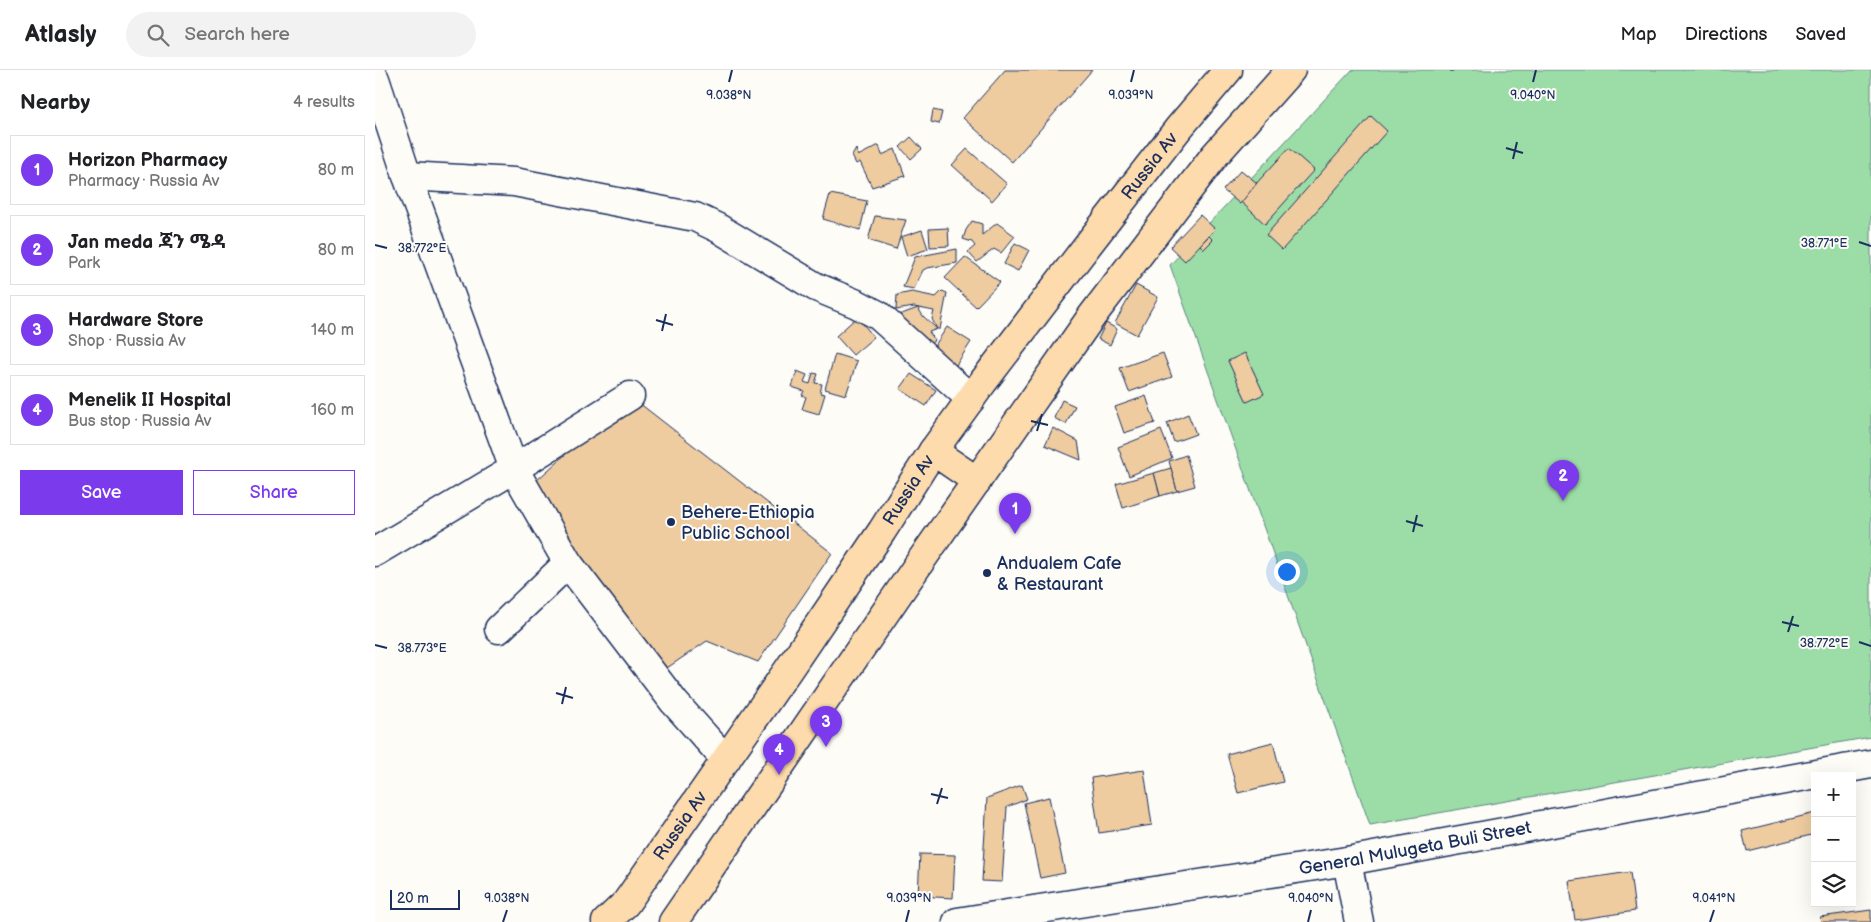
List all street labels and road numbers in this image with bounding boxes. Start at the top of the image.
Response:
street label: Russia Av [1117,128,1182,203]
street label: Russia Av [878,451,939,529]
street label: Russia Av [649,787,711,864]
street label: General Mulugeta Buli Street [1297,817,1533,879]

